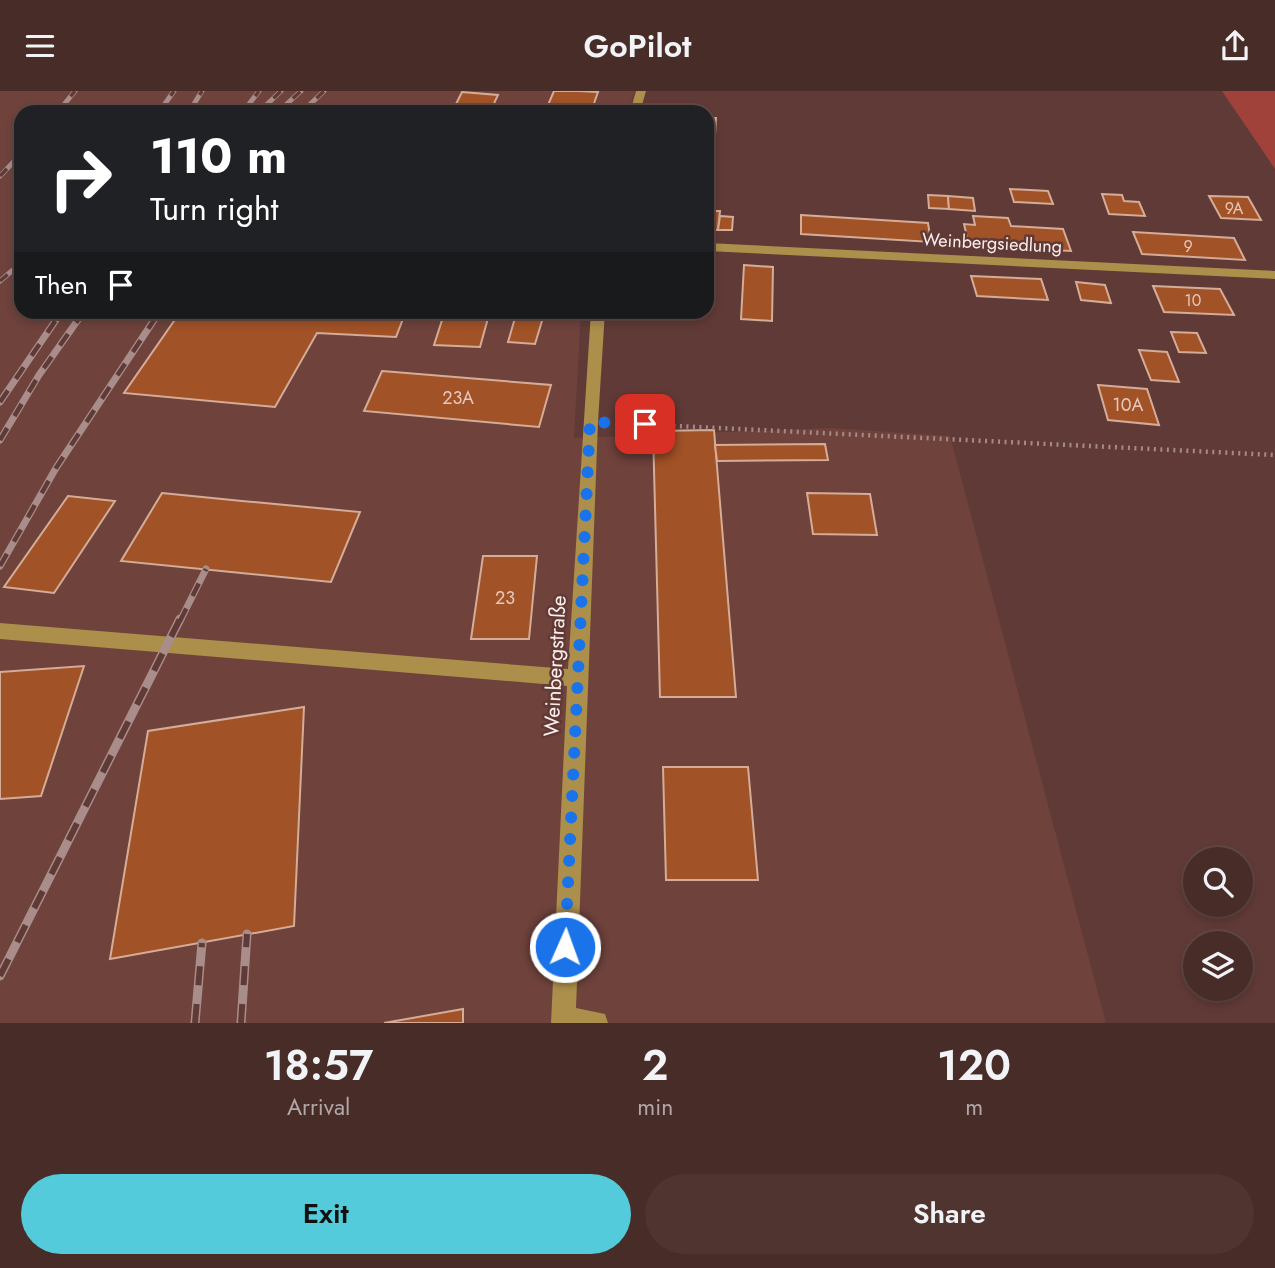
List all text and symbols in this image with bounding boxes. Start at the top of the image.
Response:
text: GoPilot [583,23,692,69]
icon: menu [21,27,59,65]
icon: share [1216,27,1254,65]
text: 110 m [150,121,287,191]
icon: right [35,133,126,224]
text: Turn right [150,186,279,232]
house number: 9A [1225,197,1244,220]
street label: Weinbergsiedlung [921,226,1063,260]
house number: 9 [1183,235,1193,258]
text: Then [35,266,88,304]
icon: arrive [102,266,140,304]
house number: 10 [1185,289,1201,312]
house number: 23A [442,385,474,411]
house number: 10A [1113,392,1144,418]
pin [615,394,675,454]
icon: arrive [626,405,664,443]
house number: 23 [495,585,515,611]
street label: Weinbergstraße [536,594,574,737]
map controls [1183,847,1253,1001]
button: search [1183,847,1253,917]
position arrow [528,910,602,984]
button: layers [1183,931,1253,1001]
text: 18:57 [264,1035,373,1096]
text: 2 [642,1035,668,1096]
text: 120 [937,1035,1011,1096]
text: Arrival [287,1090,350,1124]
text: min [637,1090,673,1124]
text: m [965,1090,983,1124]
button: Exit [21,1174,631,1254]
button: Share [645,1174,1254,1254]

